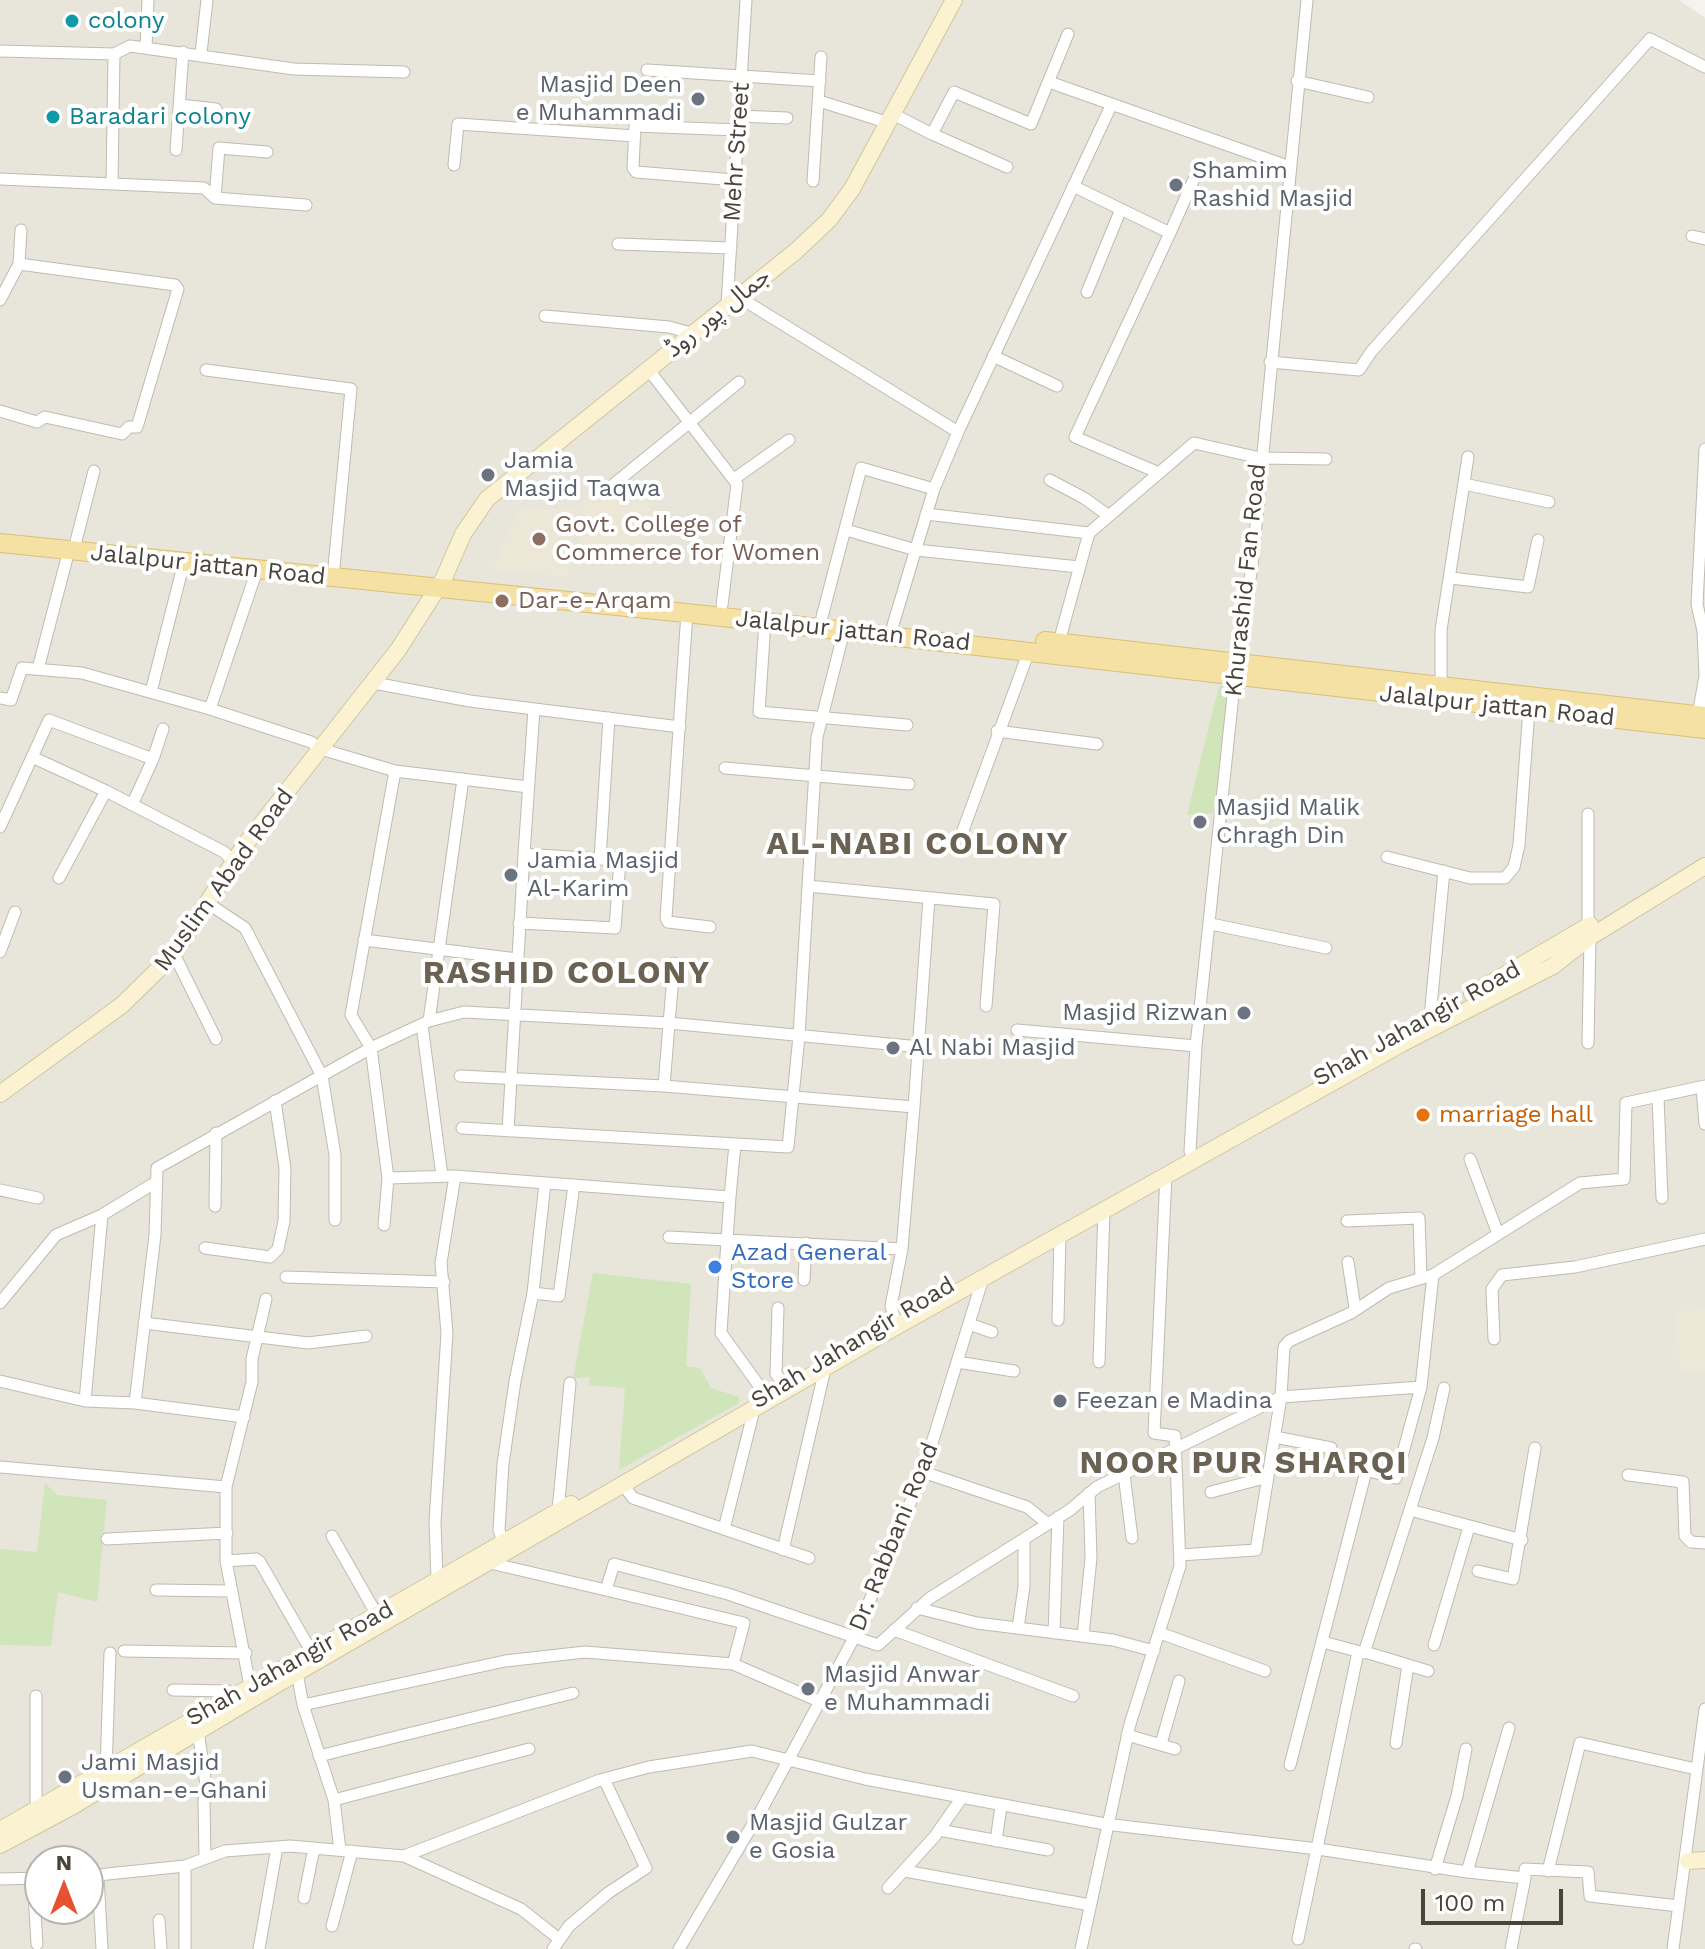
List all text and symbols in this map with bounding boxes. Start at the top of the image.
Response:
place label: colony [88,7,164,35]
marker: colony [63,12,81,30]
place label: Masjid Deen e Muhammadi [516,71,682,127]
street label: Mehr Street [718,82,756,222]
marker: Masjid Deen e Muhammadi [689,90,707,108]
place label: Baradari colony [69,103,251,131]
marker: Baradari colony [44,108,62,126]
place label: Shamim Rashid Masjid [1192,157,1353,213]
marker: Shamim Rashid Masjid [1167,176,1185,194]
street label: جمال پور روڈ [660,262,776,364]
place label: Jamia Masjid Taqwa [504,447,661,503]
street label: Khurashid Fan Road [1219,462,1273,698]
marker: Jamia Masjid Taqwa [479,466,497,484]
place label: Govt. College of Commerce for Women [555,511,820,567]
marker: Govt. College of Commerce for Women [530,530,548,548]
street label: Jalalpur jattan Road [89,538,327,592]
place label: Dar-e-Arqam [518,587,672,615]
marker: Dar-e-Arqam [493,592,511,610]
street label: Jalalpur jattan Road [734,604,972,658]
street label: Jalalpur jattan Road [1378,679,1616,733]
street label: Muslim Abad Road [148,783,300,977]
place label: Masjid Malik Chragh Din [1216,794,1360,850]
marker: Masjid Malik Chragh Din [1191,813,1209,831]
district label: AL-NABI COLONY [766,826,1070,864]
place label: Jamia Masjid Al-Karim [527,847,679,903]
marker: Jamia Masjid Al-Karim [502,866,520,884]
district label: RASHID COLONY [423,955,711,993]
street label: Shah Jahangir Road [1308,955,1526,1093]
place label: Masjid Rizwan [1062,999,1228,1027]
marker: Masjid Rizwan [1235,1004,1253,1022]
place label: Al Nabi Masjid [909,1034,1075,1062]
marker: Al Nabi Masjid [884,1039,902,1057]
place label: marriage hall [1439,1101,1593,1129]
marker: marriage hall [1414,1106,1432,1124]
place label: Azad General Store [731,1239,887,1295]
marker: Azad General Store [706,1258,724,1276]
street label: Shah Jahangir Road [746,1271,960,1415]
place label: Feezan e Madina [1076,1387,1272,1415]
marker: Feezan e Madina [1051,1392,1069,1410]
street label: Dr. Rabbani Road [843,1438,945,1636]
district label: NOOR PUR SHARQI [1079,1445,1409,1483]
street label: Shah Jahangir Road [181,1595,399,1733]
place label: Masjid Anwar e Muhammadi [824,1661,990,1717]
marker: Masjid Anwar e Muhammadi [799,1680,817,1698]
place label: Jami Masjid Usman-e-Ghani [81,1749,267,1805]
marker: Jami Masjid Usman-e-Ghani [56,1768,74,1786]
place label: Masjid Gulzar e Gosia [749,1809,907,1865]
marker: Masjid Gulzar e Gosia [724,1828,742,1846]
north arrow [24,1845,104,1925]
text: N [56,1850,72,1875]
scale bar [1425,1873,1567,1923]
text: 100 m [1435,1889,1505,1917]

